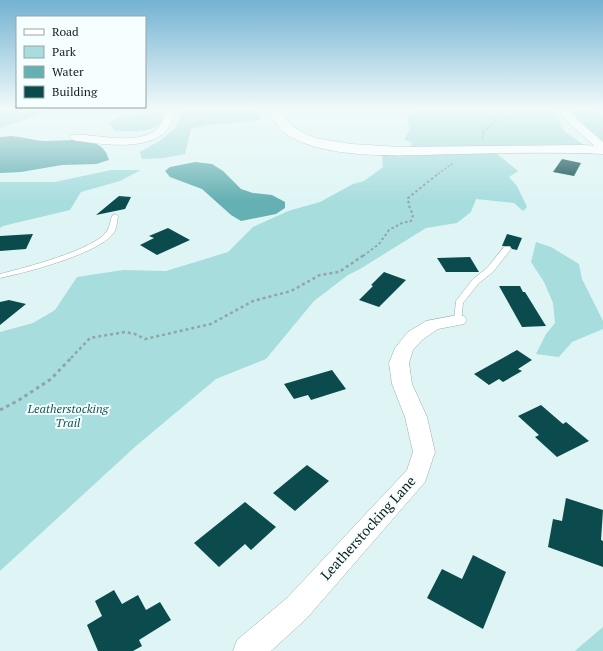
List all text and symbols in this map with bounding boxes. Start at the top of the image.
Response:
legend [16,16,146,108]
text: Road [52,24,79,39]
text: Park [52,44,77,59]
text: Water [52,64,84,79]
text: Building [52,84,98,99]
park label: Leatherstocking Trail [27,401,110,430]
street label: Leatherstocking Lane [316,472,419,584]

